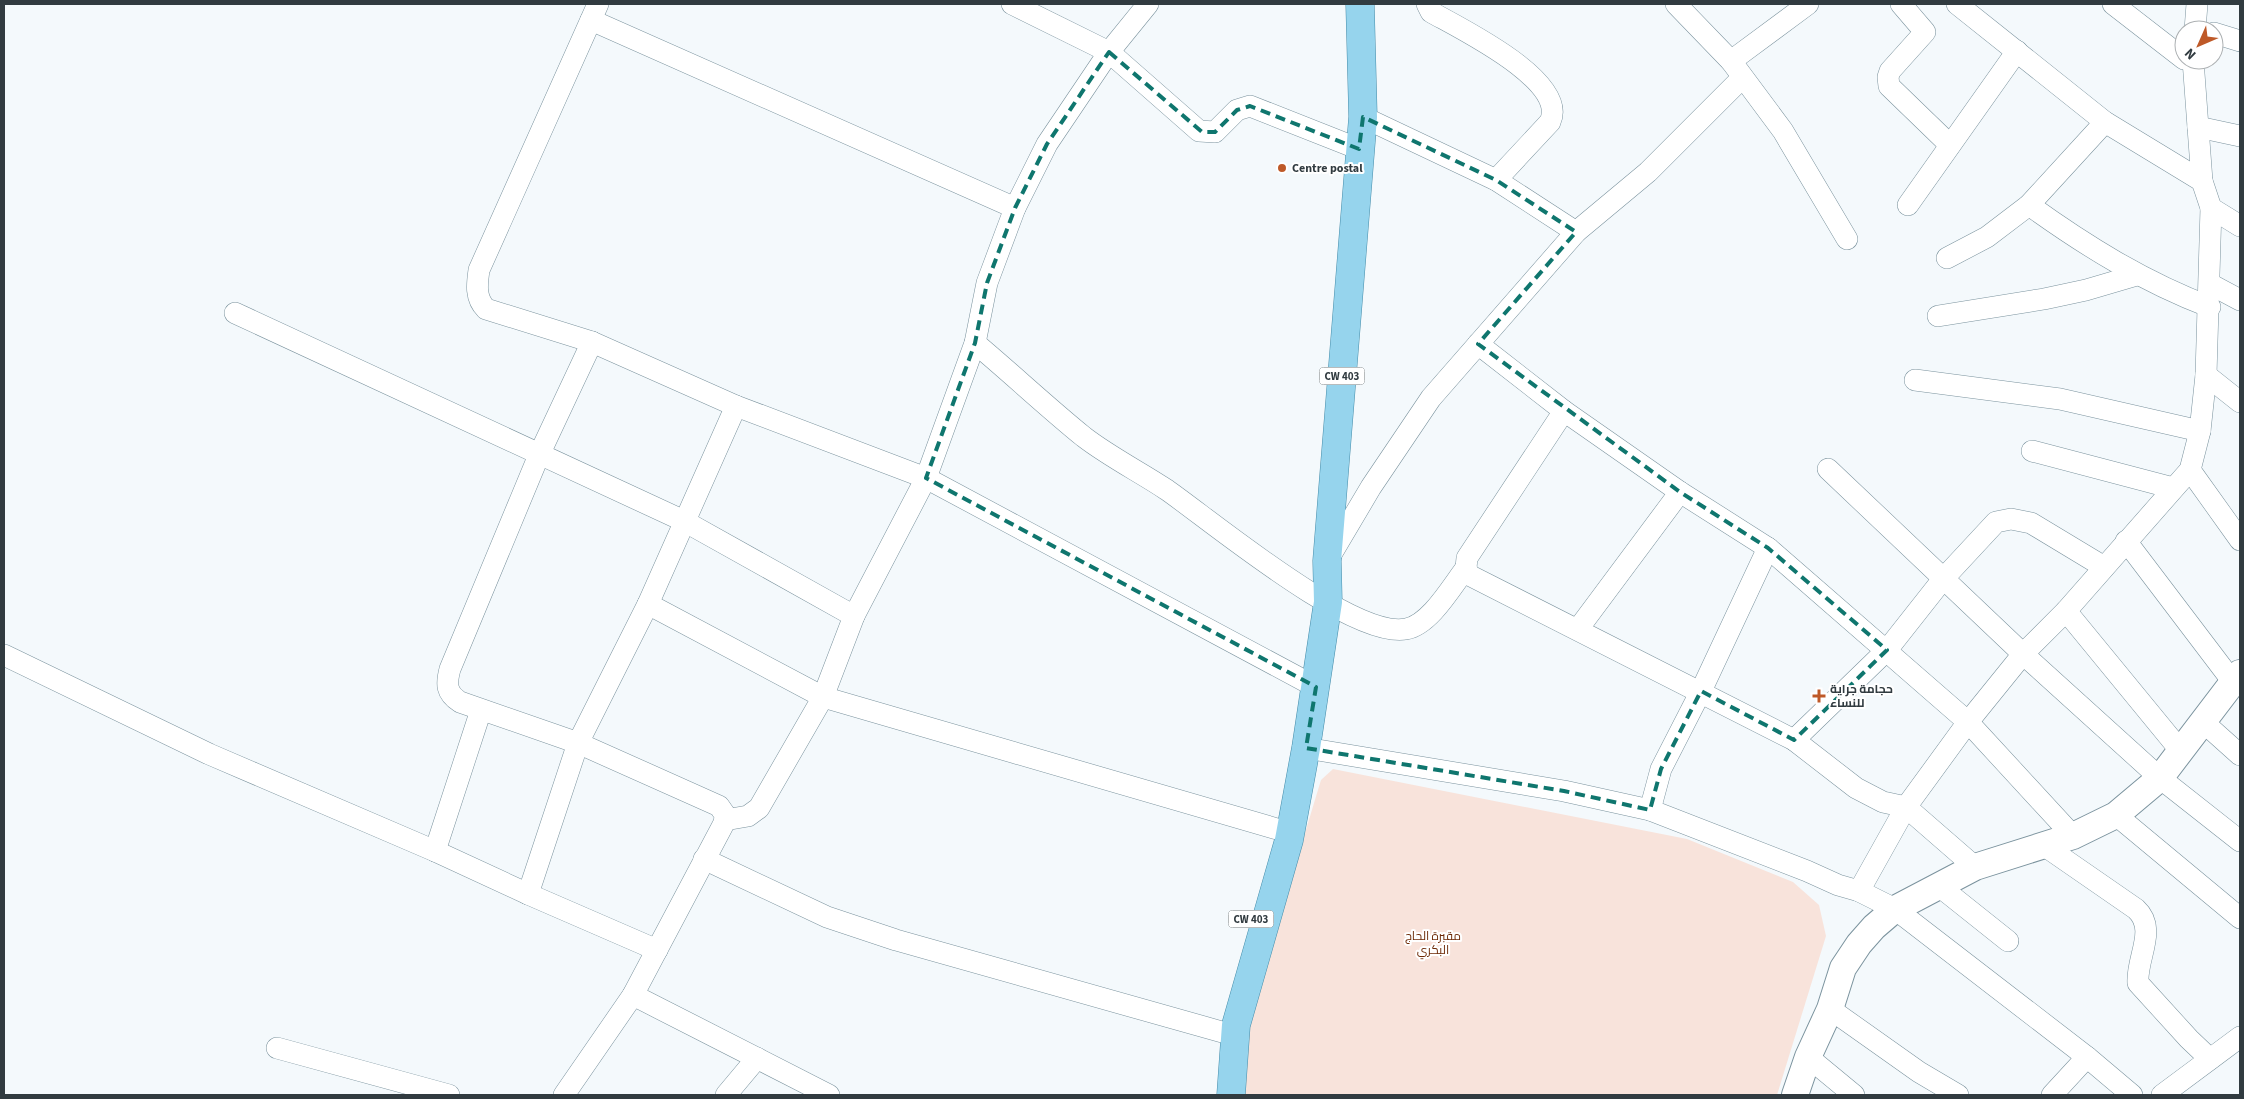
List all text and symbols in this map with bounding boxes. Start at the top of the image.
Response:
north arrow [2174,20,2224,70]
text: N [2180,43,2201,64]
place label: Centre postal [1292,160,1363,177]
marker: Centre postal [1276,162,1288,174]
road number: CW 403 [1320,368,1364,384]
place label: حجامة جراية للنساء [1830,681,1893,712]
marker: حجامة جراية للنساء [1812,689,1826,703]
road number: CW 403 [1228,911,1274,928]
park label: مقبرة الحاج البكري [1405,928,1461,960]

